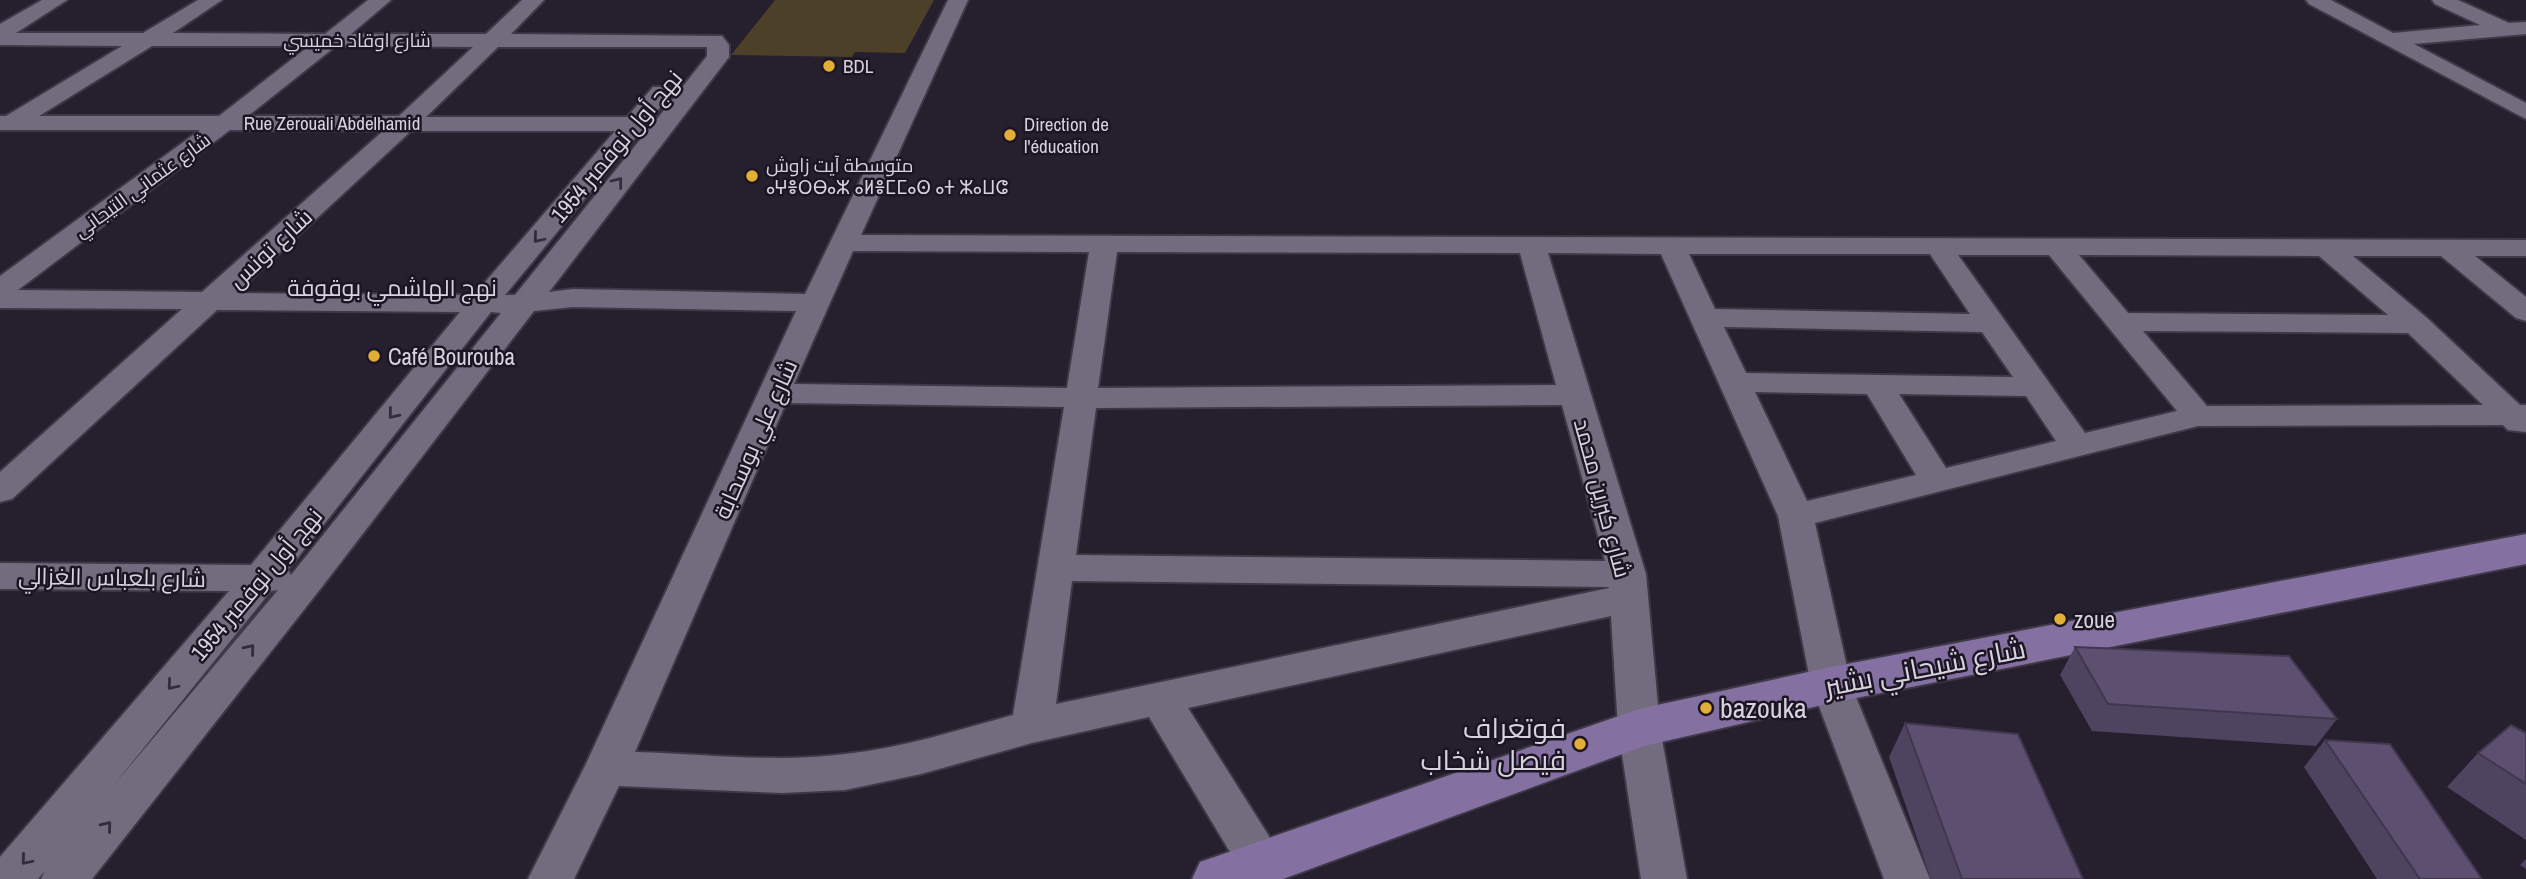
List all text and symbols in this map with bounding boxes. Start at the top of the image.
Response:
street label: شارع اوقاد خميسي [283,27,431,55]
place label: BDL [843,53,874,79]
marker: BDL [821,58,837,74]
street label: نهج أول نوفمبر 1954 [543,63,690,229]
street label: Rue Zerouali Abdelhamid [244,110,420,136]
place label: Direction de l'éducation [1024,111,1109,159]
street label: شارع عثماني التيجاني [68,127,217,245]
marker: Direction de l'éducation [1002,127,1018,143]
place label: متوسطة آيت زاوش ⴰⵖⴻⵔⴱⴰⵣ ⴰⵍⴻⵎⵎⴰⵙ ⴰⵜ ⵣⴰⵡⵛ [766,152,1009,200]
marker: متوسطة آيت زاوش ⴰⵖⴻⵔⴱⴰⵣ ⴰⵍⴻⵎⵎⴰⵙ ⴰⵜ ⵣⴰⵡⵛ [744,168,760,184]
one-way arrow [610,177,623,190]
street label: شارع تونس [221,201,319,296]
one-way arrow [534,230,546,243]
street label: نهج الهاشمي بوقوفة [287,272,497,306]
place label: Café Bourouba [388,341,515,372]
marker: Café Bourouba [366,348,382,364]
street label: شارع علي بوسحابة [706,354,807,525]
one-way arrow [389,407,402,419]
street label: شارع كبرين محمد [1566,415,1639,581]
street label: نهج أول نوفمبر 1954 [183,501,330,667]
street label: شارع بلعباس الغزالي [18,560,206,597]
place label: zoue [2074,604,2115,635]
marker: zoue [2052,611,2068,627]
street label: شارع شيحاني بشير [1819,629,2029,708]
one-way arrow [242,645,255,657]
one-way arrow [168,677,180,690]
place label: bazouka [1720,689,1807,727]
marker: bazouka [1698,700,1714,716]
place label: فوتغراف فيصل شخاب [1421,709,1566,779]
marker: فوتغراف فيصل شخاب [1572,736,1588,752]
one-way arrow [99,821,111,834]
one-way arrow [22,851,34,864]

